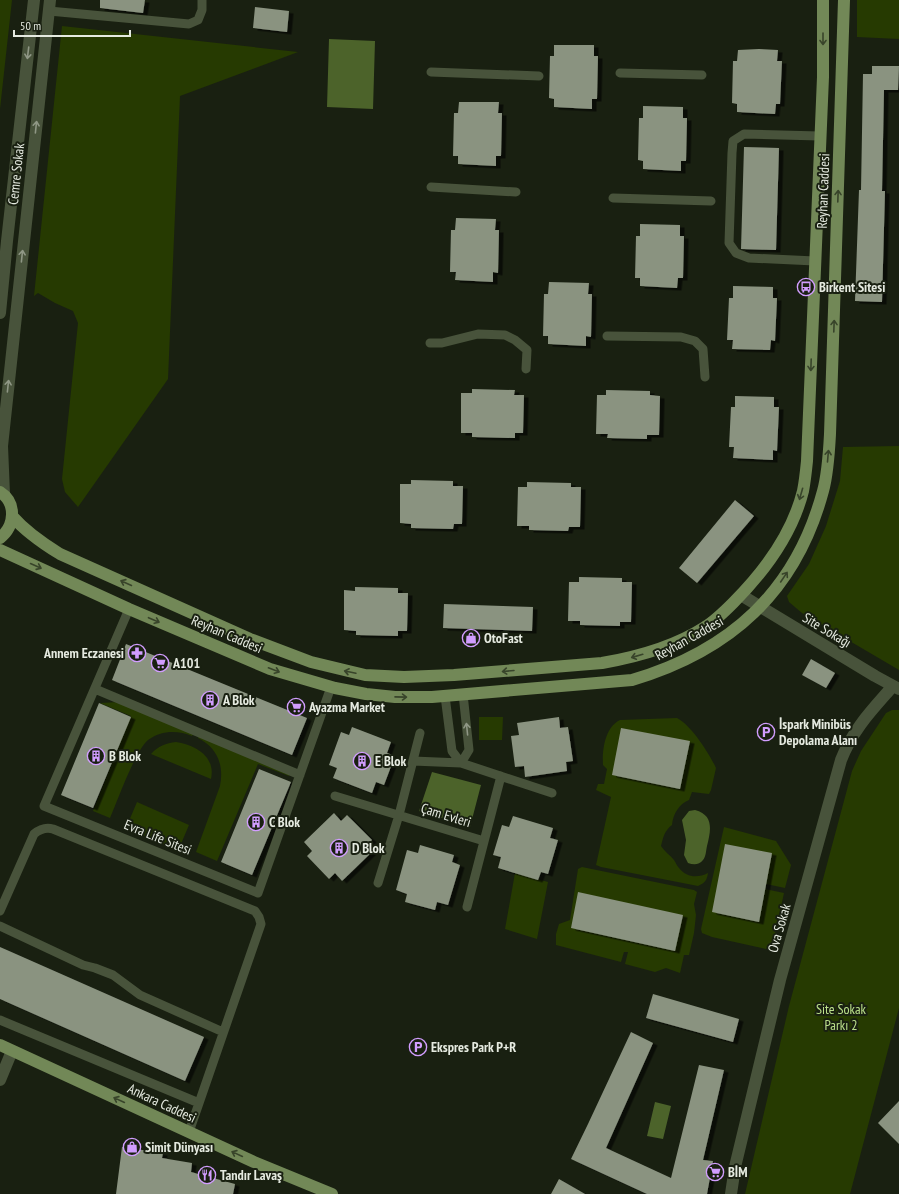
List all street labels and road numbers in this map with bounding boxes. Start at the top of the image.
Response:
street label: Cemre Sokak [4,142,28,206]
street label: Reyhan Caddesi [813,153,833,229]
street label: Site Sokağı [799,608,855,652]
street label: Reyhan Caddesi [189,611,265,657]
street label: Reyhan Caddesi [652,612,726,664]
street label: Çam Evleri [419,799,473,831]
street label: Evra Life Sitesi [122,815,194,859]
street label: Ova Sokak [763,901,795,955]
street label: Ankara Caddesi [125,1079,199,1127]

